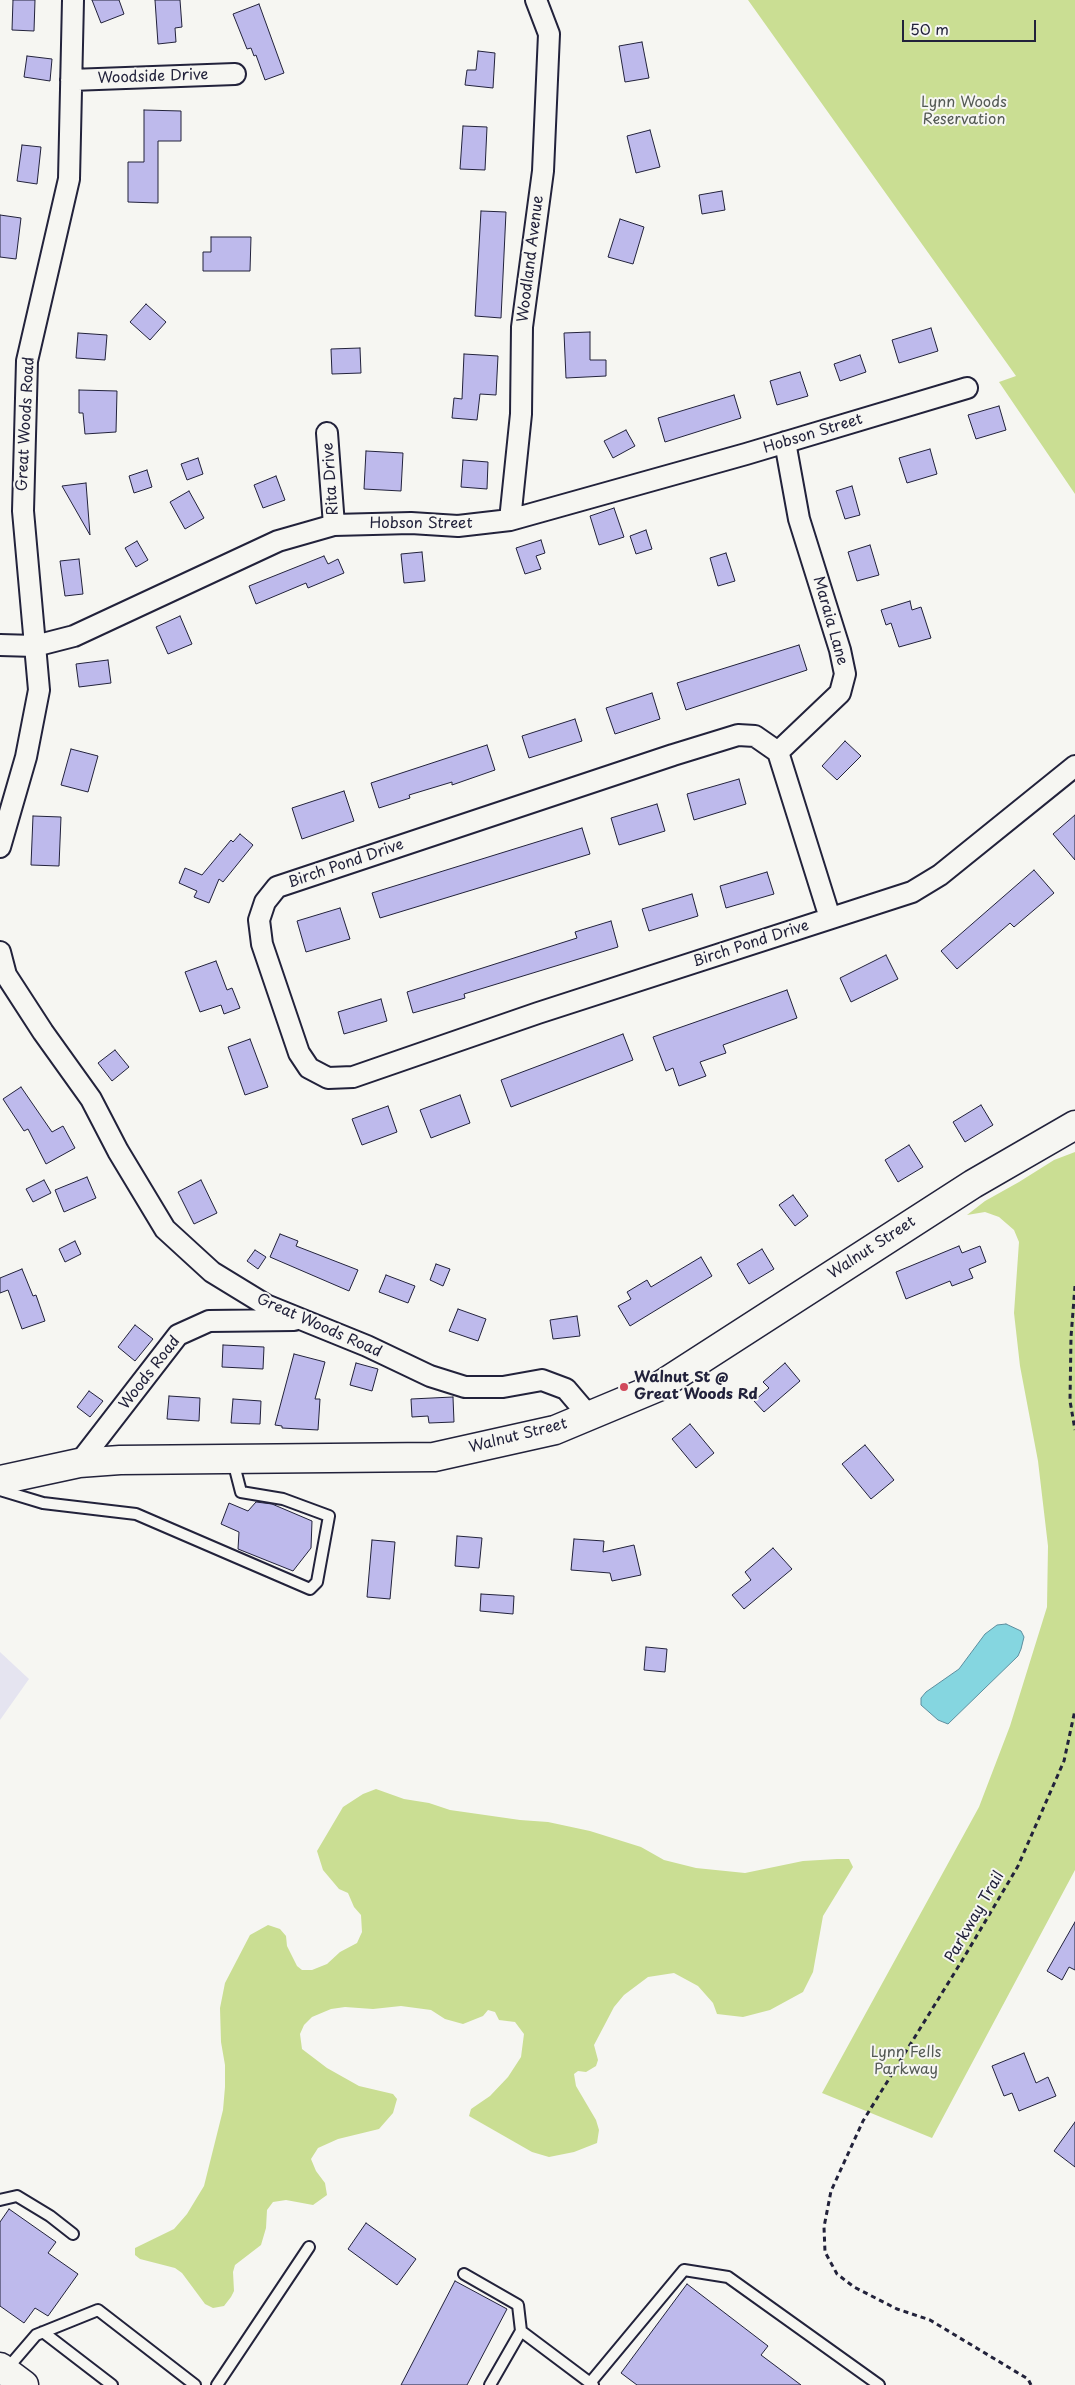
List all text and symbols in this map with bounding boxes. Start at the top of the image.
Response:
scale bar [905,10,1039,42]
text: 50 m [910,17,949,40]
street label: Woodside Drive [97,66,209,88]
park label: Lynn Woods Reservation [921,94,1007,129]
street label: Woodland Avenue [514,195,548,323]
street label: Great Woods Road [13,356,39,492]
street label: Hobson Street [761,410,865,458]
street label: Rita Drive [319,442,343,516]
street label: Hobson Street [369,515,473,533]
street label: Maraia Lane [809,574,851,668]
street label: Birch Pond Drive [286,836,406,892]
street label: Birch Pond Drive [691,917,811,971]
street label: Walnut Street [825,1213,919,1283]
street label: Great Woods Road [254,1290,384,1362]
street label: Woods Road [116,1333,184,1413]
place label: Walnut St @ Great Woods Rd [634,1369,758,1404]
marker: Walnut St @ Great Woods Rd [618,1381,630,1393]
street label: Walnut Street [467,1415,569,1457]
street label: Parkway Trail [942,1868,1008,1966]
park label: Lynn Fells Parkway [871,2044,941,2079]

